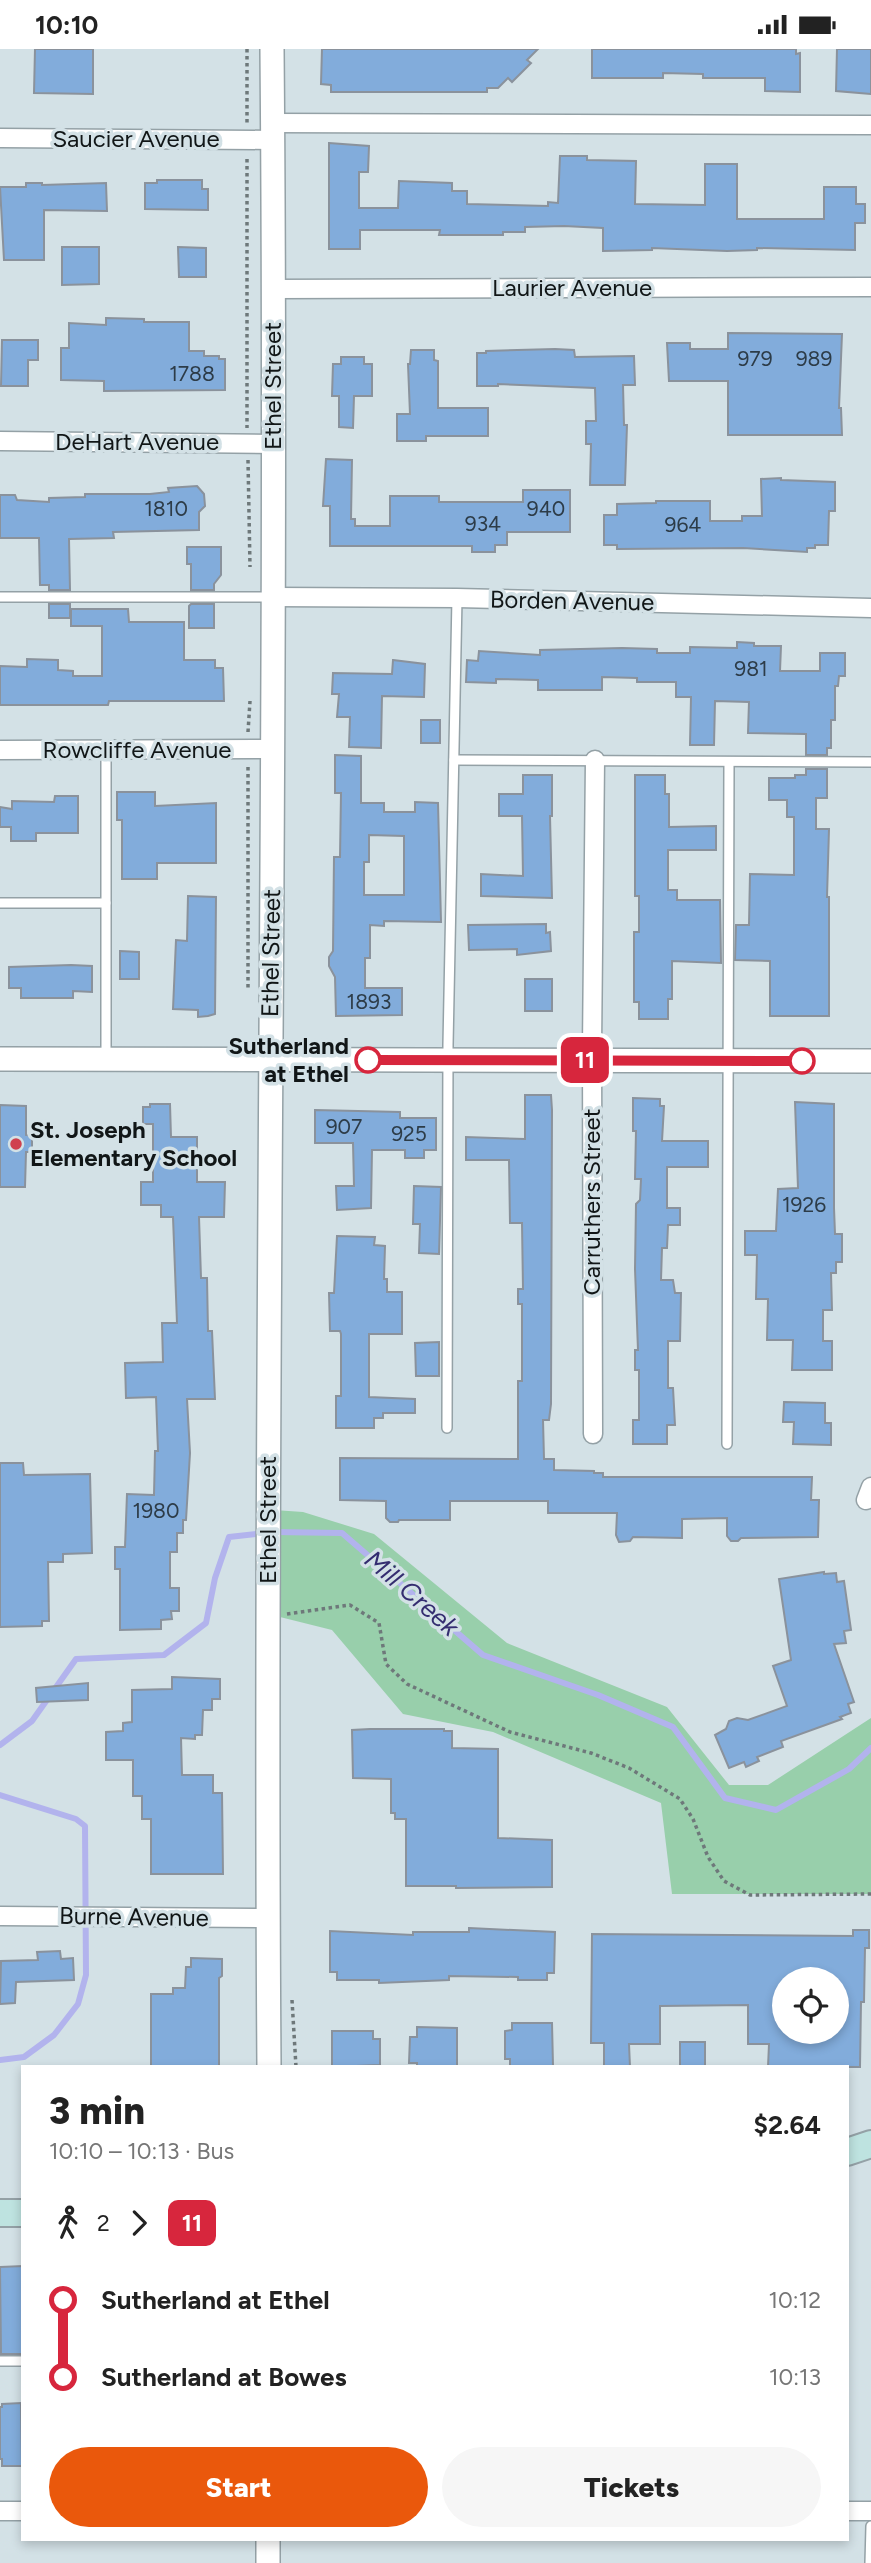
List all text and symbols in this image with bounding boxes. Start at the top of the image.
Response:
text: 10:10 [35,9,98,41]
street label: Saucier Avenue [52,124,220,153]
street label: Laurier Avenue [492,273,652,302]
street label: Ethel Street [258,322,287,450]
house number: 979 [737,346,773,371]
house number: 989 [796,346,832,371]
house number: 1788 [169,361,215,386]
street label: DeHart Avenue [55,427,219,456]
house number: 1810 [144,496,188,521]
house number: 940 [527,496,565,521]
house number: 934 [465,511,501,536]
house number: 964 [665,512,701,537]
street label: Borden Avenue [490,585,654,616]
house number: 981 [734,656,768,681]
street label: Rowcliffe Avenue [43,735,231,764]
street label: Ethel Street [255,889,286,1017]
house number: 1893 [347,989,391,1014]
place label: Sutherland at Ethel [228,1031,349,1088]
line badge: 11 [554,1037,616,1083]
text: 11 [575,1045,595,1074]
marker: Sutherland at Ethel [355,1047,381,1073]
unlabelled marker [789,1048,815,1074]
street label: Carruthers Street [577,1108,606,1296]
house number: 907 [326,1114,362,1139]
place label: St. Joseph Elementary School [30,1115,237,1172]
house number: 925 [391,1121,427,1146]
marker: St. Joseph Elementary School [8,1136,24,1152]
house number: 1926 [782,1192,826,1217]
street label: Ethel Street [253,1456,282,1584]
house number: 1980 [133,1498,179,1523]
water label: Mill Creek [358,1543,467,1644]
street label: Burne Avenue [59,1901,209,1932]
map controls [772,1967,849,2044]
button: locate [772,1967,849,2044]
text: 3 min [49,2088,145,2134]
text: $2.64 [754,2109,821,2141]
text: 10:10 – 10:13 · Bus [49,2137,234,2165]
icon: walk [49,2204,87,2242]
icon: forward [120,2204,158,2242]
text: 11 [182,2208,202,2237]
text: 2 [97,2209,110,2237]
text: Sutherland at Ethel [101,2284,330,2316]
text: 10:12 [769,2286,821,2314]
text: Sutherland at Bowes [101,2361,347,2393]
text: 10:13 [769,2363,821,2391]
button: Start [49,2447,428,2527]
button: Tickets [442,2447,821,2527]

